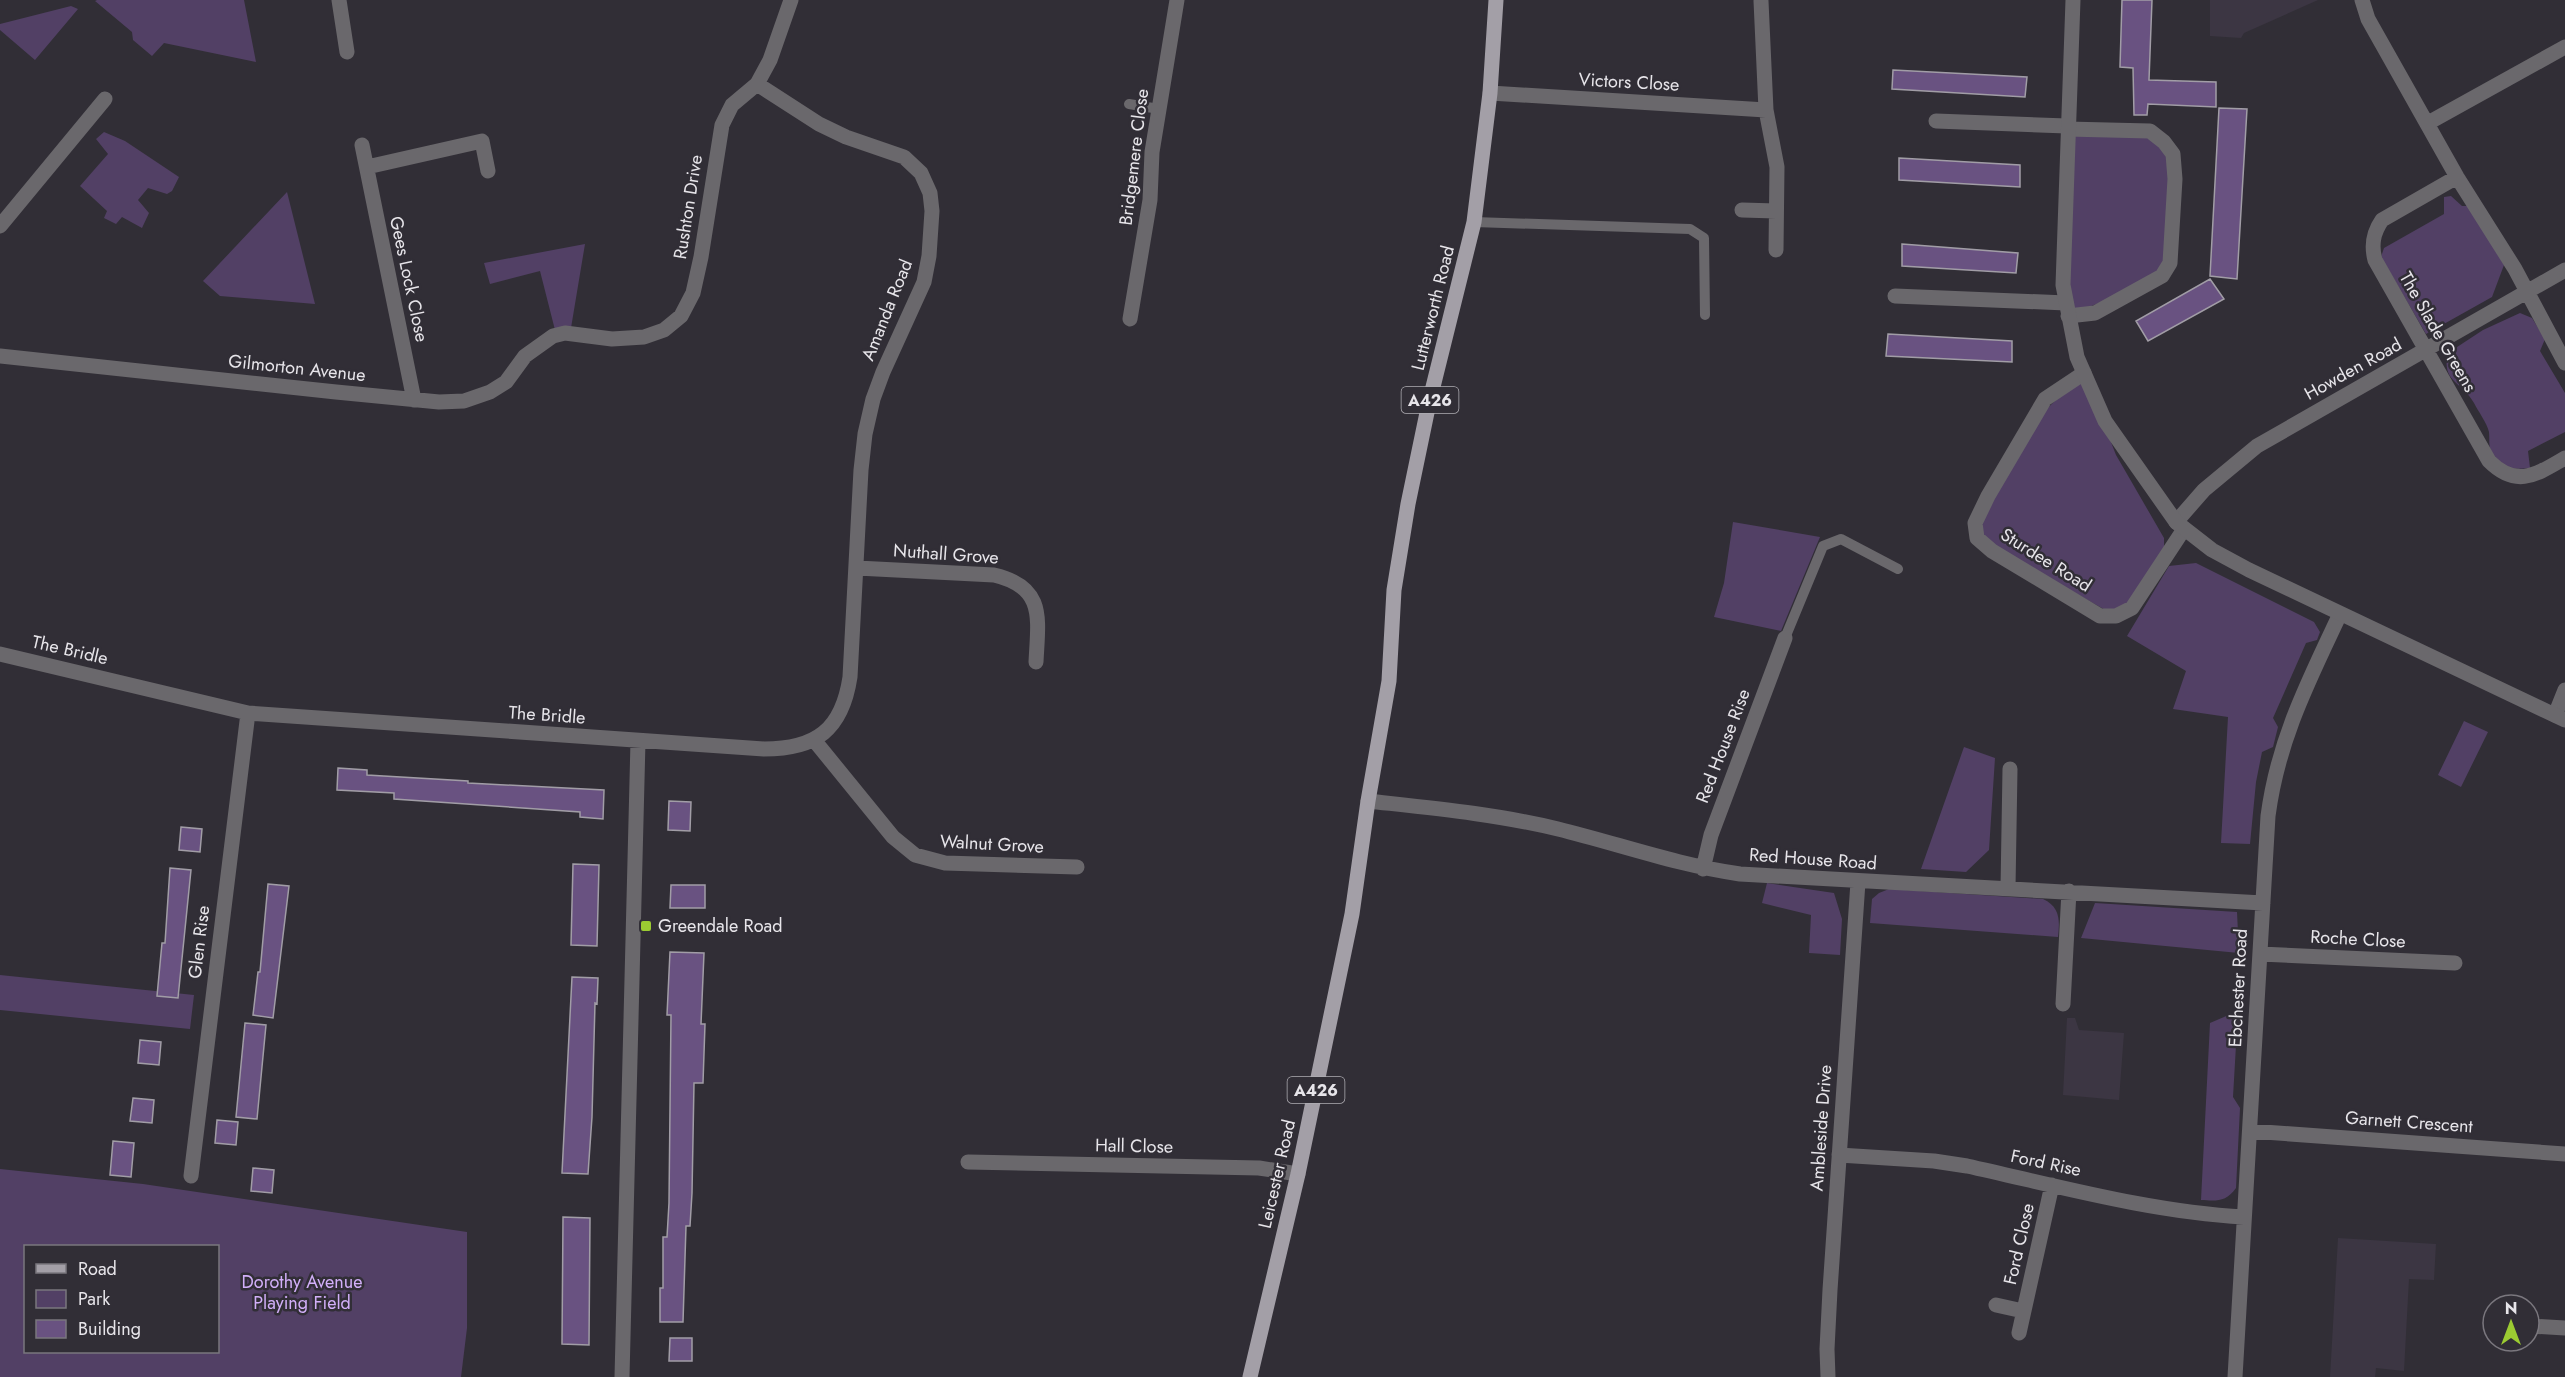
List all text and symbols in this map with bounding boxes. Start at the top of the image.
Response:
street label: Victors Close [1578,66,1680,98]
street label: Bridgemere Close [1113,87,1155,227]
street label: Rushton Drive [667,153,709,261]
street label: Gees Lock Close [383,214,435,344]
street label: Lutterworth Road [1405,243,1461,373]
street label: Amanda Road [855,255,919,365]
street label: The Slade Greens [2393,267,2483,397]
street label: Howden Road [2300,331,2406,407]
street label: Gilmorton Avenue [227,348,367,388]
road number: A426 [1402,387,1458,413]
street label: Sturdee Road [1996,522,2096,598]
street label: Nuthall Grove [892,537,1000,571]
street label: The Bridle [30,629,110,671]
street label: Red House Rise [1689,685,1757,807]
street label: The Bridle [508,699,586,731]
street label: Walnut Grove [940,828,1044,860]
street label: Red House Road [1748,842,1878,876]
street label: Glen Rise [182,904,216,980]
place label: Greendale Road [658,913,782,939]
marker: Greendale Road [639,919,653,933]
street label: Roche Close [2310,924,2406,954]
street label: Ebchester Road [2222,928,2254,1048]
street label: Ambleside Drive [1804,1064,1838,1192]
road number: A426 [1288,1077,1344,1103]
street label: Garnett Crescent [2344,1105,2474,1139]
street label: Leicester Road [1252,1117,1302,1231]
street label: Hall Close [1095,1132,1173,1160]
street label: Ford Rise [2008,1143,2084,1183]
street label: Ford Close [1997,1201,2041,1287]
legend [24,1245,219,1353]
text: Road [78,1256,117,1282]
park label: Dorothy Avenue Playing Field [242,1269,362,1316]
text: Park [78,1286,110,1312]
north arrow [2481,1293,2541,1353]
text: N [2505,1297,2517,1320]
text: Building [78,1316,141,1342]

